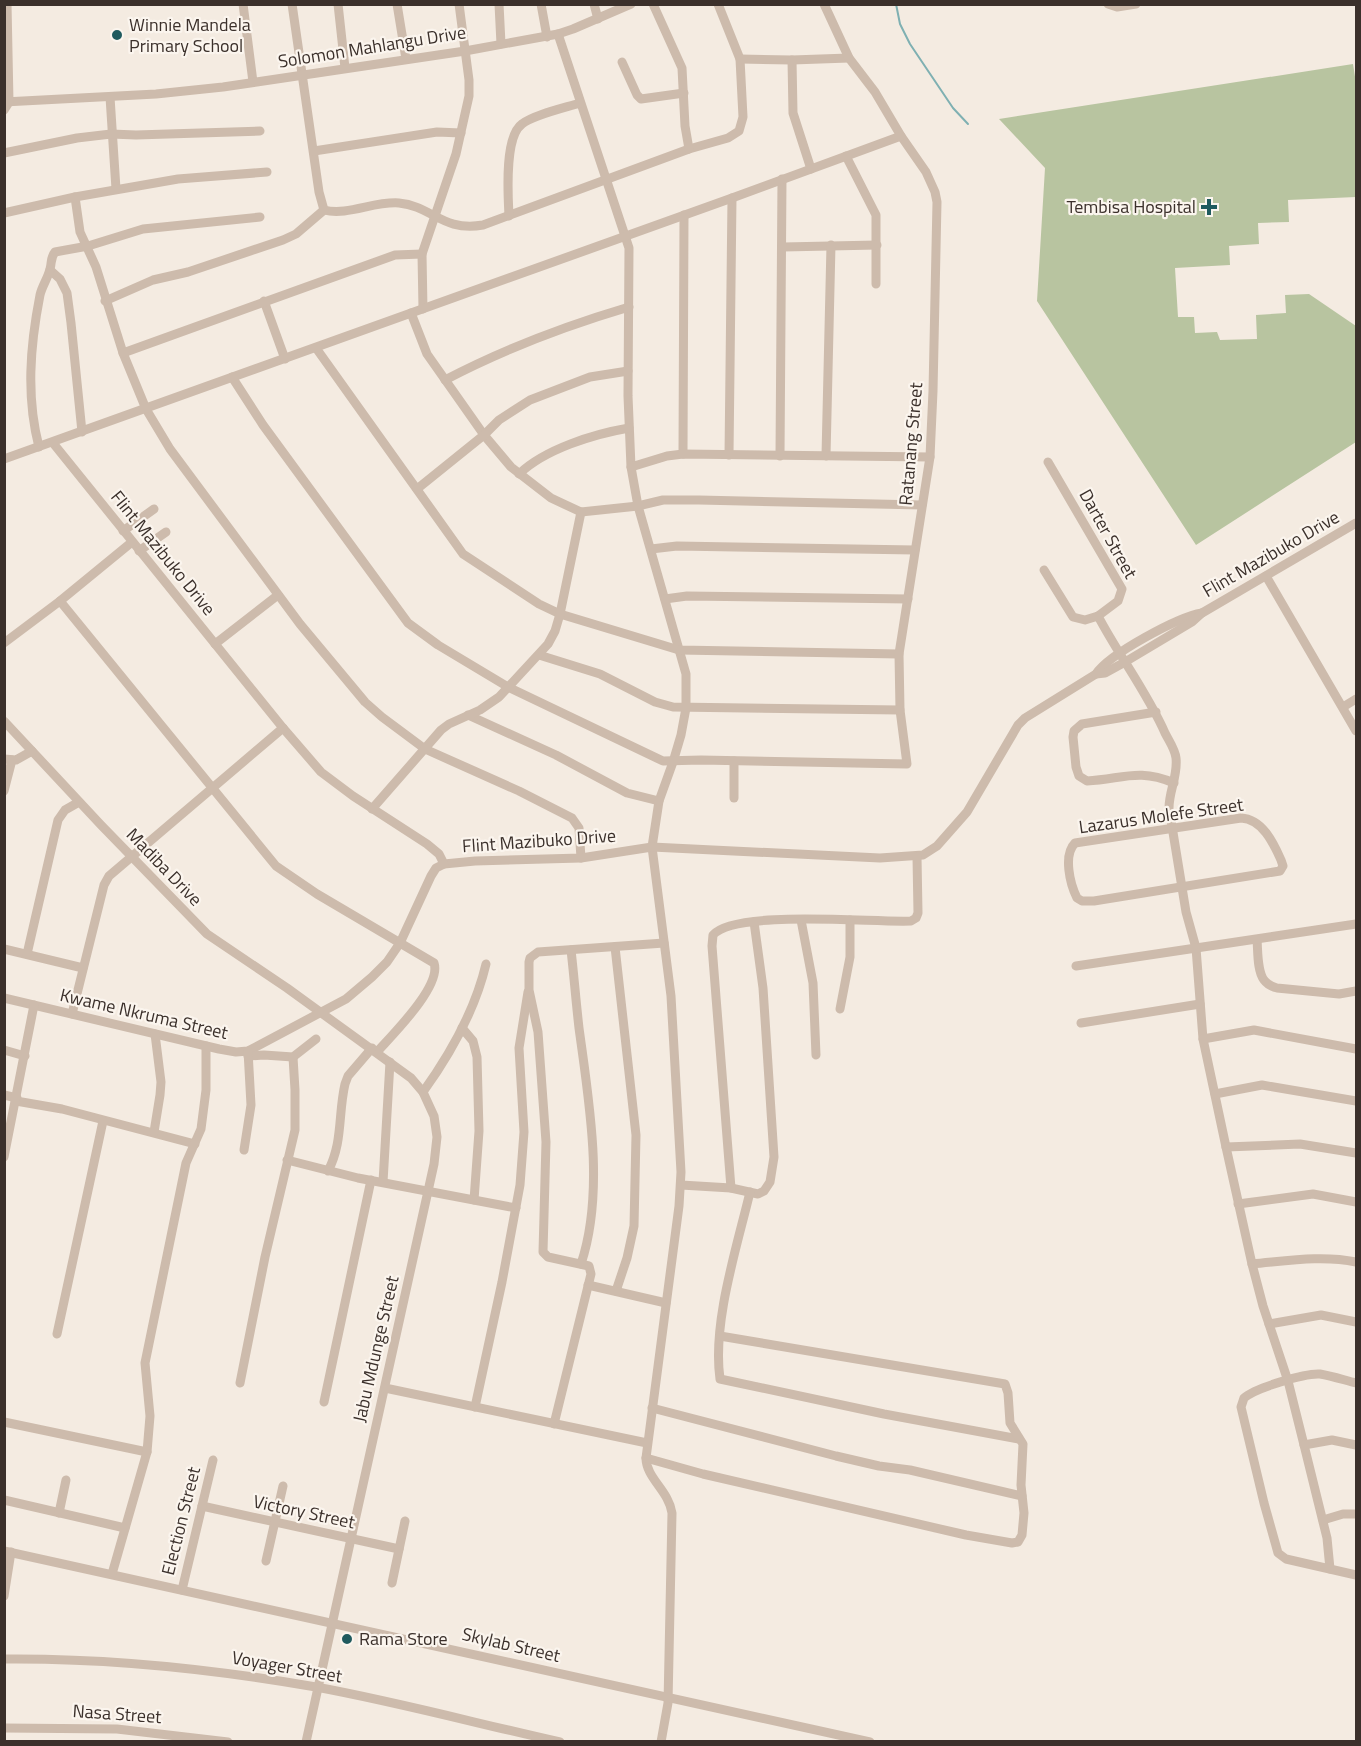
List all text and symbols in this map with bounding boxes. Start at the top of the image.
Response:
place label: Winnie Mandela Primary School [129,11,251,59]
street label: Solomon Mahlangu Drive [276,18,468,75]
marker: Winnie Mandela Primary School [110,28,124,42]
place label: Tembisa Hospital [1066,193,1196,220]
marker: Tembisa Hospital [1200,198,1218,216]
street label: Ratanang Street [892,381,929,507]
street label: Flint Mazibuko Drive [104,484,222,621]
street label: Darter Street [1073,484,1145,584]
street label: Flint Mazibuko Drive [1197,503,1344,604]
street label: Lazarus Molefe Street [1077,790,1246,840]
street label: Madiba Drive [120,822,209,912]
street label: Flint Mazibuko Drive [461,822,617,859]
street label: Kwame Nkruma Street [58,981,231,1046]
street label: Jabu Mdunge Street [346,1272,406,1425]
street label: Election Street [154,1463,207,1578]
street label: Victory Street [251,1488,358,1536]
street label: Skylab Street [459,1620,564,1669]
place label: Rama Store [359,1625,448,1652]
marker: Rama Store [340,1632,354,1646]
street label: Voyager Street [230,1644,345,1690]
street label: Nasa Street [72,1697,163,1730]

